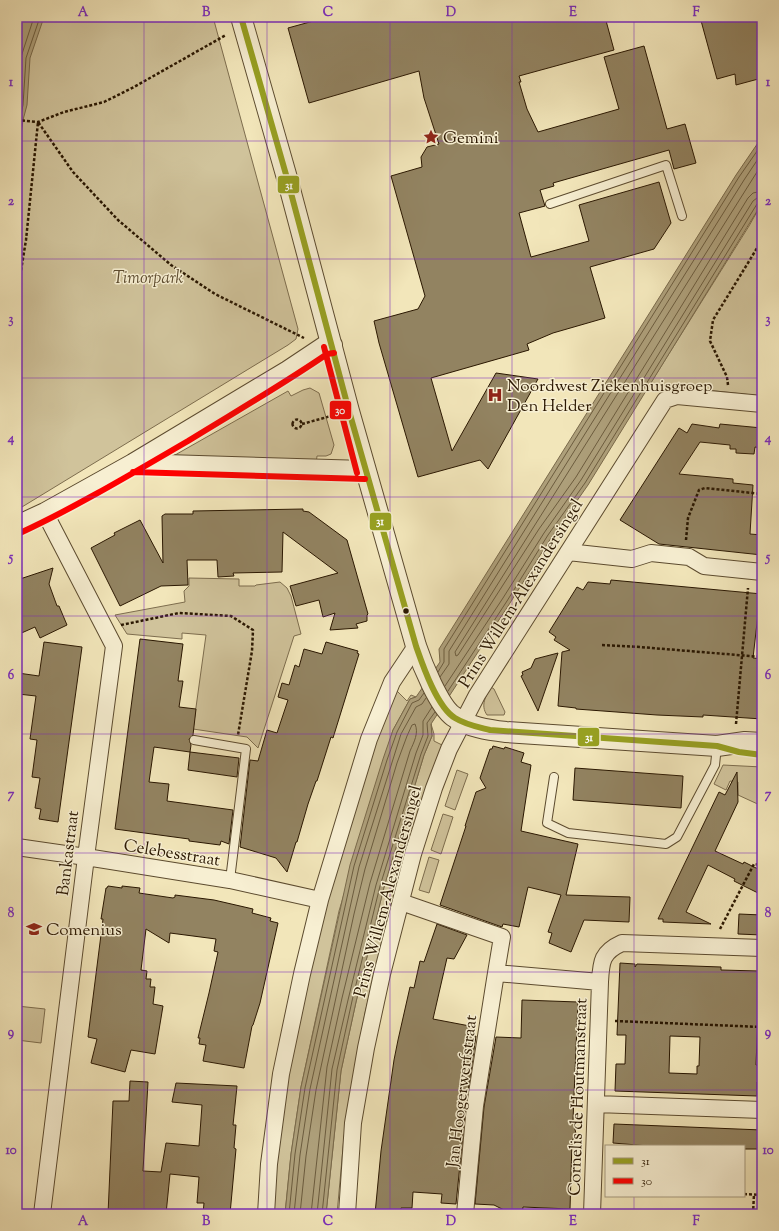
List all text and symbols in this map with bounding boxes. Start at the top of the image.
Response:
text: A [78,4,89,22]
text: B [202,4,211,22]
text: C [323,4,333,22]
text: D [446,4,456,22]
text: E [569,4,577,22]
text: F [692,4,700,22]
text: 1 [9,74,14,92]
text: 1 [766,74,771,92]
place label: Gemini [443,127,499,151]
place icon: Gemini [422,128,440,146]
line badge: 31 [277,175,300,194]
text: 31 [285,178,293,194]
text: 2 [8,193,15,211]
text: 2 [765,193,772,211]
park label: Timorpark [113,267,184,291]
text: 3 [8,311,14,329]
text: 3 [765,311,771,329]
place label: Noordwest Ziekenhuisgroep Den Helder [507,375,712,419]
hospital icon: Noordwest Ziekenhuisgroep Den Helder [486,386,504,404]
line badge: 30 [329,400,352,420]
text: 30 [335,403,345,419]
text: 4 [7,430,15,448]
text: 4 [764,430,772,448]
street label: Prins Willem-Alexandersingel [454,495,590,693]
line badge: 31 [369,512,392,531]
text: 31 [376,514,384,530]
text: 5 [8,549,14,567]
text: 5 [765,549,771,567]
unlabelled marker [401,606,411,616]
text: 6 [8,667,15,685]
text: 6 [765,667,772,685]
line badge: 31 [577,727,600,747]
text: 31 [585,730,593,746]
street label: Prins Willem-Alexandersingel [349,783,429,1000]
text: 7 [8,786,15,804]
text: 7 [765,786,772,804]
street label: Bankastraat [52,809,86,897]
street label: Celebesstraat [122,834,222,873]
text: 8 [8,905,15,923]
text: 8 [765,905,772,923]
place label: Comenius [46,919,122,943]
school or university icon: Comenius [25,920,43,938]
street label: Cornelis de Houtmanstraat [564,998,594,1196]
street label: Jan Hoogerwerfstraat [442,1013,484,1170]
text: 9 [8,1024,15,1042]
text: 9 [765,1024,772,1042]
text: 10 [5,1142,17,1160]
text: 10 [762,1142,774,1160]
legend [605,1145,745,1197]
text: 31 [641,1153,650,1171]
text: 30 [641,1173,652,1191]
text: A [78,1213,89,1231]
text: B [202,1213,211,1231]
text: C [323,1213,333,1231]
text: D [446,1213,456,1231]
text: E [569,1213,577,1231]
text: F [692,1213,700,1231]

